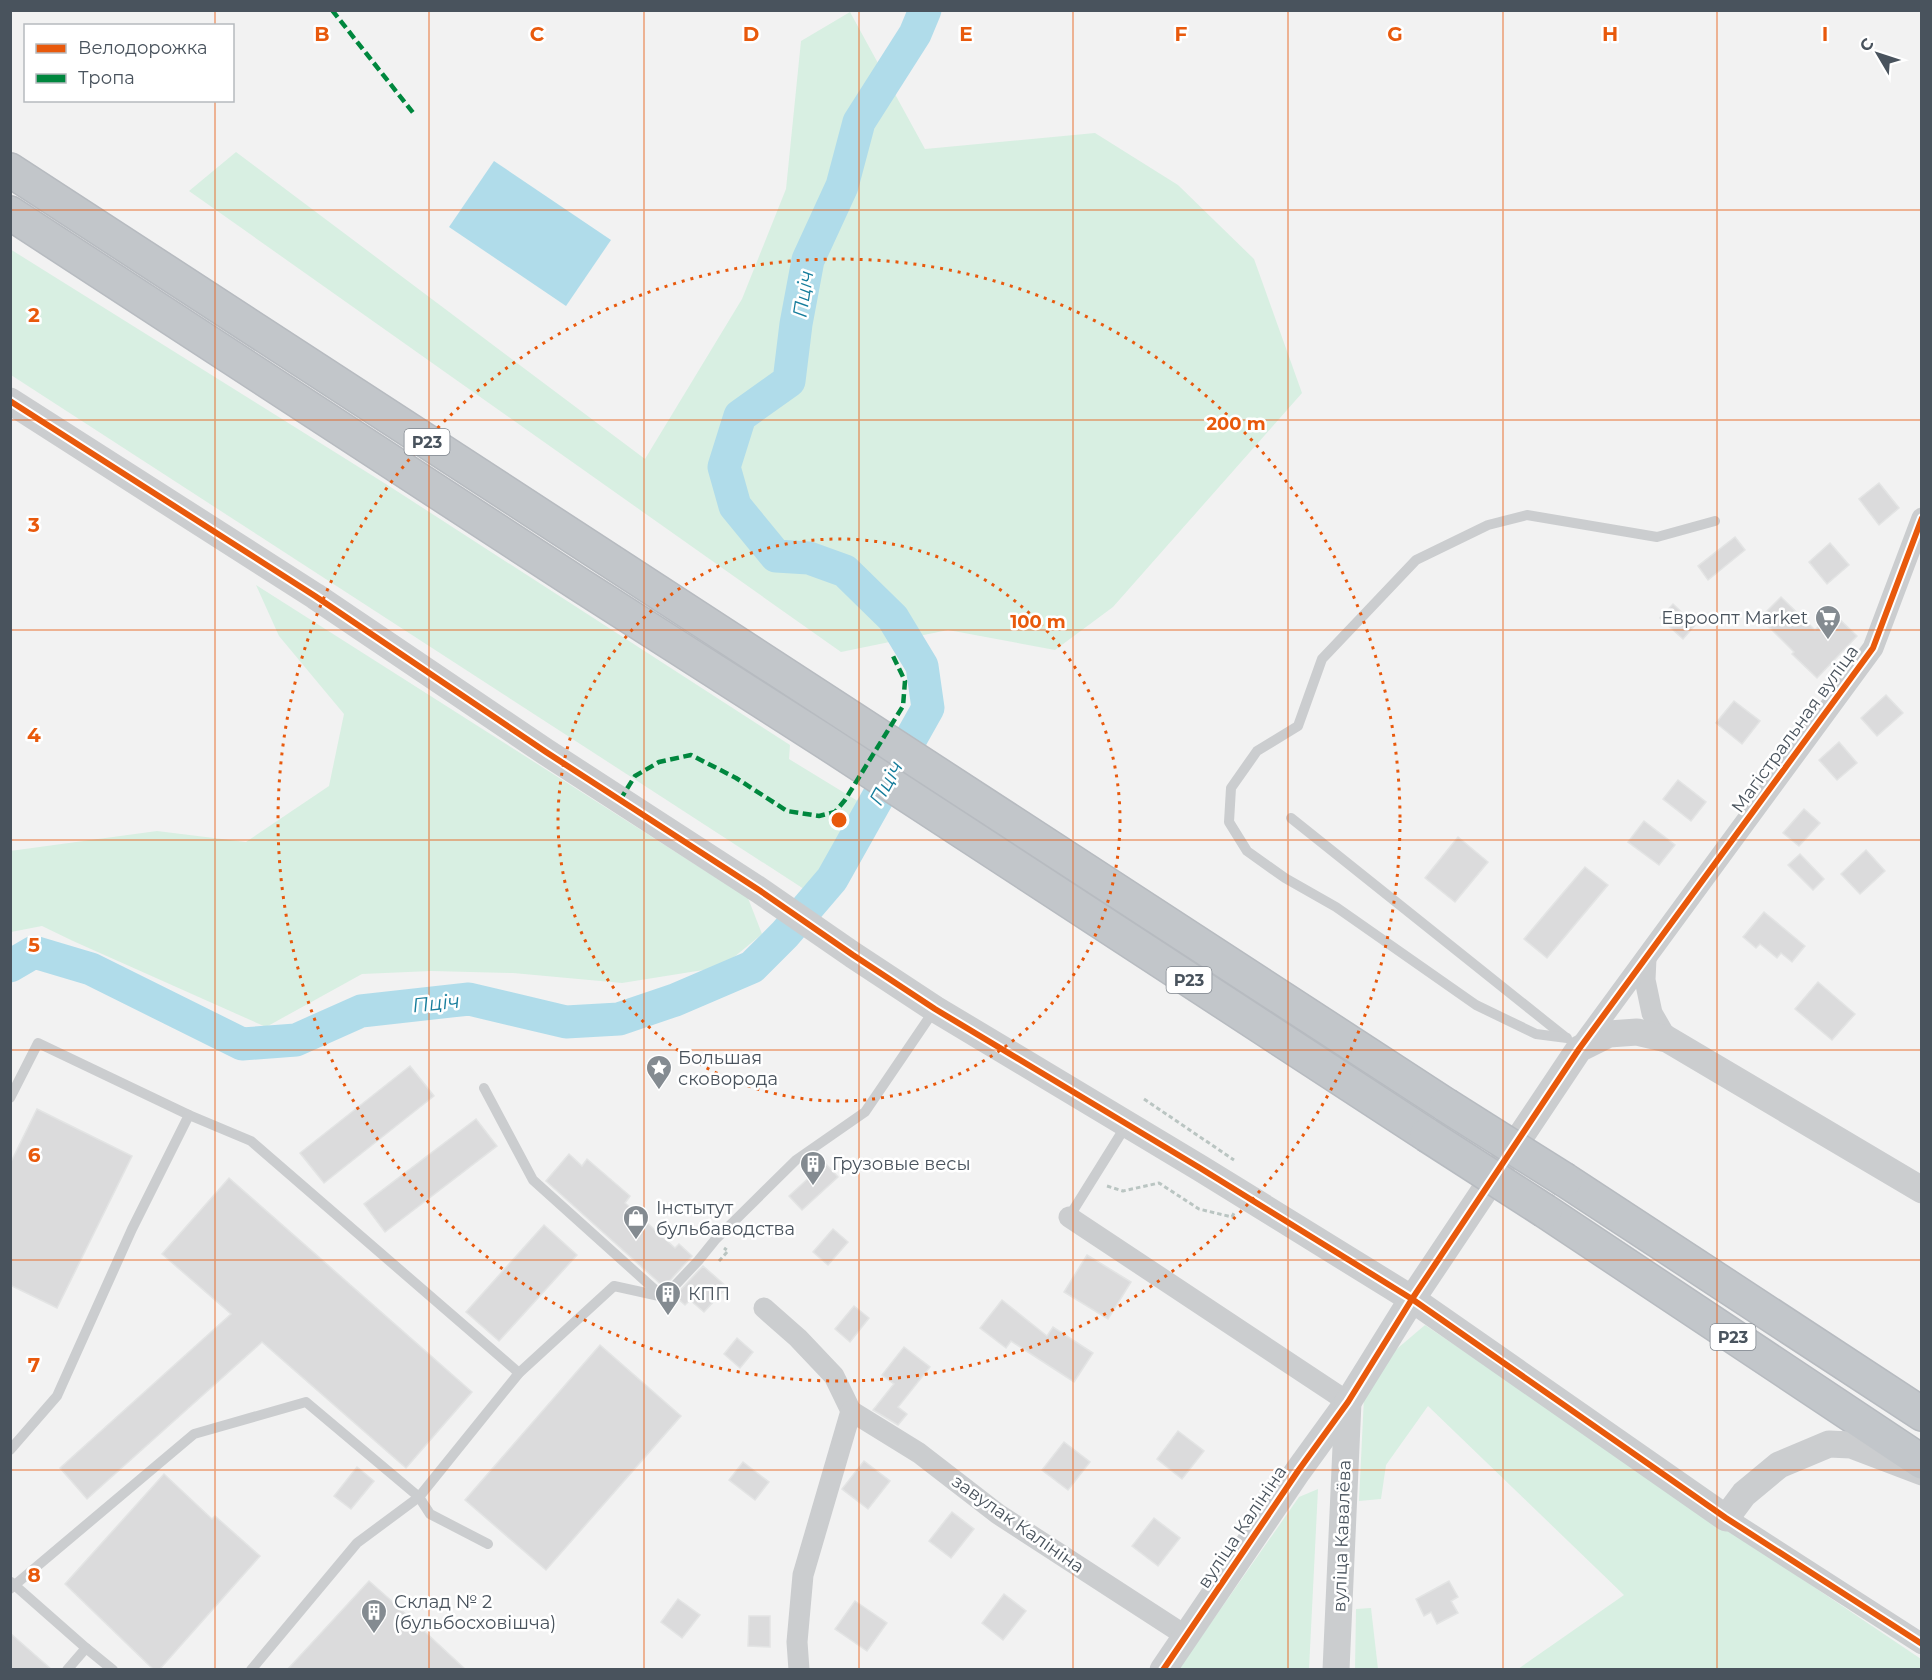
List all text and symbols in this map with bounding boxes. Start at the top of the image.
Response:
text: B [314,22,330,46]
text: C [530,22,545,46]
text: D [743,22,759,46]
text: E [959,22,973,46]
text: F [1175,22,1188,46]
text: G [1387,22,1403,46]
text: H [1602,22,1618,46]
text: I [1822,22,1828,46]
legend [24,24,234,102]
north arrow [1848,24,1908,84]
text: С [1856,34,1878,55]
text: Велодорожка [78,37,207,59]
text: Тропа [78,67,135,89]
water label: Пціч [787,269,819,319]
text: 2 [28,303,40,327]
text: 200 m [1206,413,1266,435]
road number: Р23 [404,429,450,455]
text: 3 [27,513,40,537]
supermarket icon: Евроопт Market [1813,603,1843,641]
place label: Евроопт Market [1661,607,1808,629]
text: 100 m [1010,611,1066,633]
street label: Магістральная вуліца [1727,641,1863,817]
text: 4 [27,723,41,747]
water label: Пціч [864,756,908,810]
centre of rings [829,810,849,830]
text: 5 [28,933,40,957]
road number: Р23 [1166,967,1212,993]
water label: Пціч [411,989,461,1017]
place label: Большая сковорода [678,1047,778,1090]
place icon: Большая сковорода [644,1053,674,1091]
text: 6 [28,1143,41,1167]
building icon: Грузовые весы [798,1149,828,1187]
place label: Грузовые весы [832,1153,971,1175]
place label: Інстытут бульбаводства [656,1197,795,1240]
shop icon: Інстытут бульбаводства [621,1203,651,1241]
building icon: КПП [653,1279,683,1317]
place label: КПП [688,1283,730,1305]
road number: Р23 [1710,1324,1756,1350]
text: 7 [28,1353,40,1377]
street label: вуліца Кавалёва [1328,1459,1356,1613]
street label: вуліца Калініна [1193,1461,1291,1593]
street label: завулак Калініна [948,1470,1088,1578]
text: 8 [27,1563,41,1587]
place label: Склад № 2 (бульбосховішча) [394,1591,556,1634]
building icon: Склад № 2 (бульбосховішча) [359,1597,389,1635]

